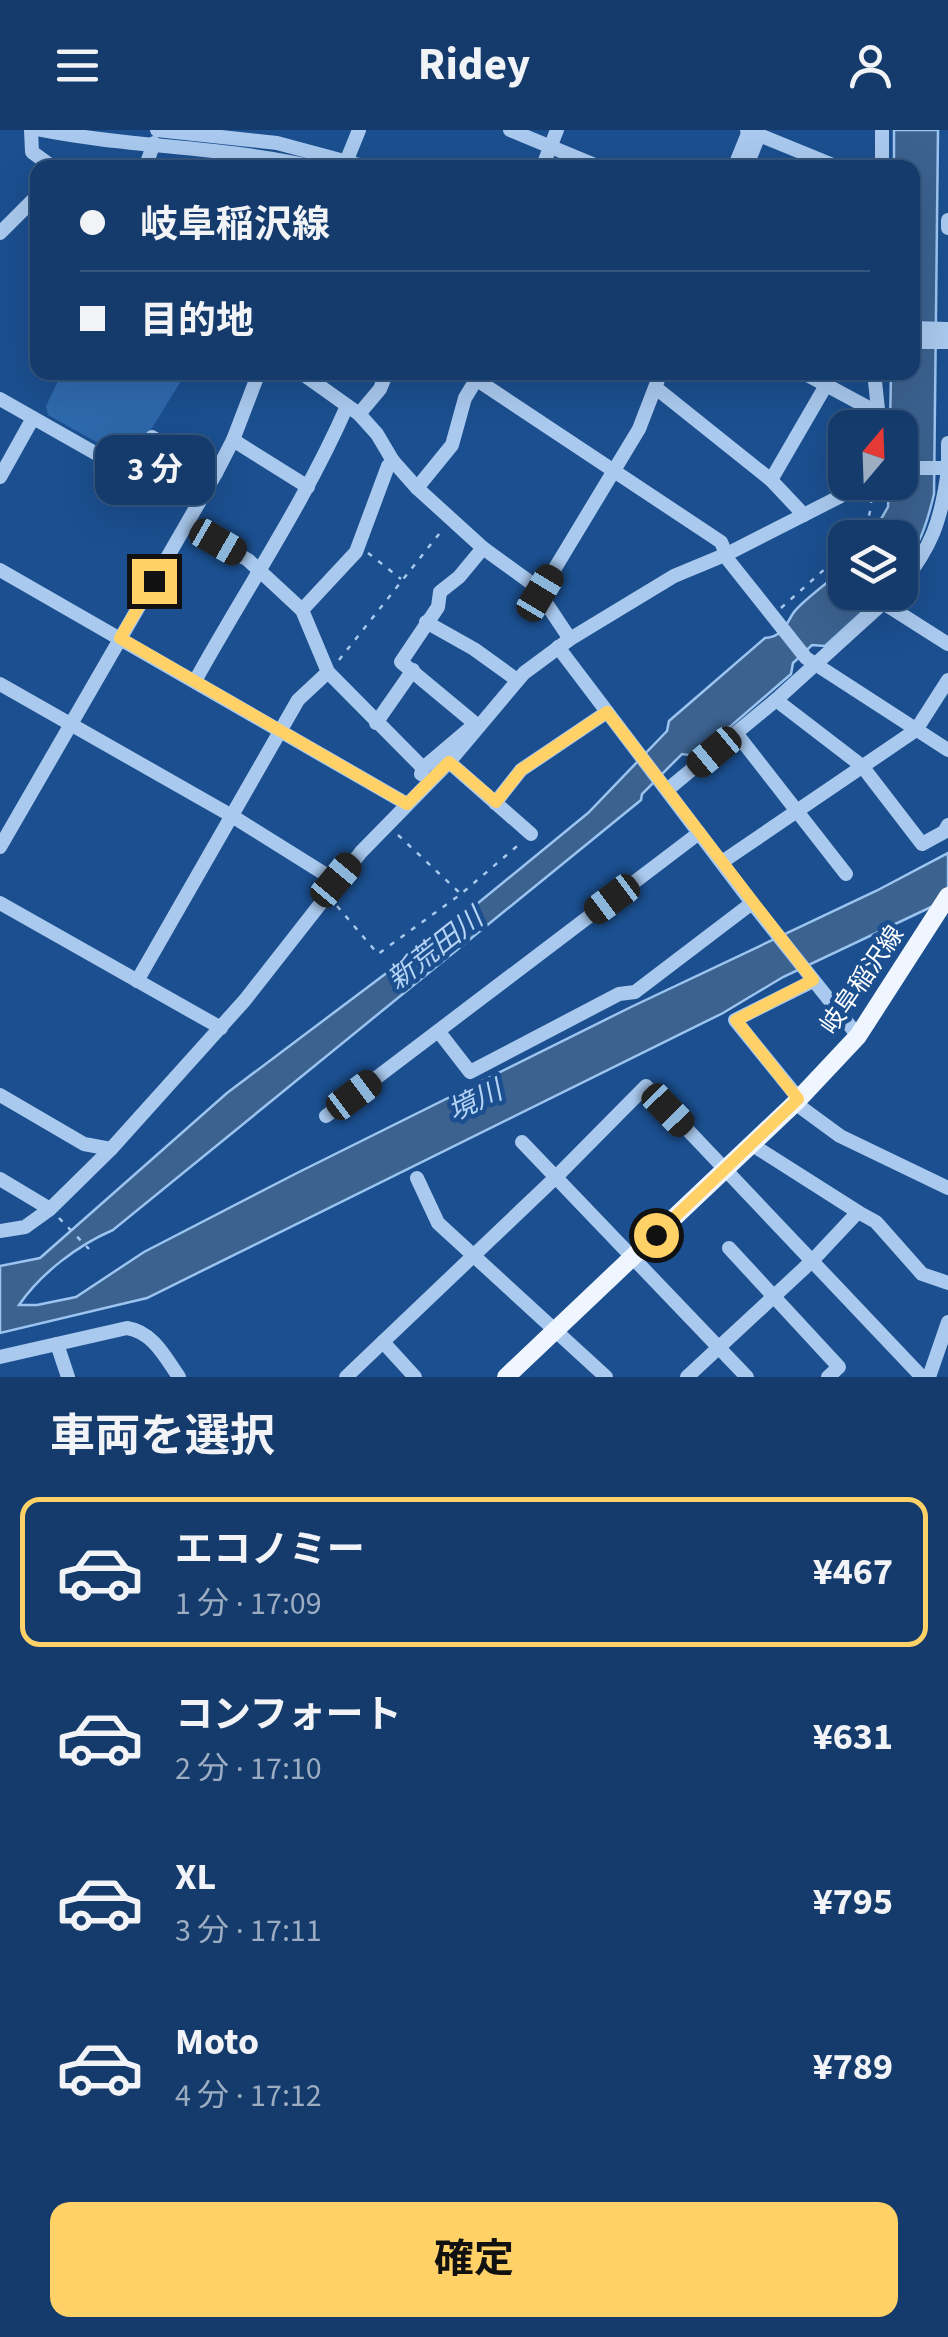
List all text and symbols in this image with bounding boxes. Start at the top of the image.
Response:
text: Ridey [418,33,530,97]
icon: menu [50,38,105,93]
icon: person [843,38,898,93]
text: 岐阜稲沢線 [140,198,330,252]
text: 目的地 [140,294,254,348]
north arrow [828,410,918,500]
map controls [828,410,918,610]
callout: 3 分 [94,436,214,506]
text: 3 分 [127,447,183,493]
car [185,514,251,570]
button: layers [828,520,918,610]
route end [132,559,177,604]
car [512,560,568,626]
car [681,721,747,783]
car [305,847,367,913]
car [579,869,645,929]
water label: 新荒田川 [379,897,494,999]
street label: 岐阜稲沢線 [811,918,913,1042]
car [321,1065,387,1125]
water label: 境川 [441,1069,512,1131]
car [636,1078,700,1142]
route start [634,1213,679,1258]
text: 車両を選択 [50,1405,275,1469]
text: エコノミー [175,1523,365,1577]
icon: car [55,1527,145,1617]
text: ¥467 [813,1545,893,1599]
text: 1 分 · 17:09 [175,1581,322,1627]
text: コンフォート [175,1688,402,1742]
icon: car [55,1692,145,1782]
text: ¥631 [813,1710,893,1764]
text: 2 分 · 17:10 [175,1746,322,1792]
text: XL [175,1850,216,1904]
icon: car [55,1857,145,1947]
text: ¥795 [813,1875,893,1929]
text: 3 分 · 17:11 [175,1908,322,1954]
text: Moto [175,2015,259,2069]
icon: car [55,2022,145,2112]
text: ¥789 [813,2040,893,2094]
text: 4 分 · 17:12 [175,2073,322,2119]
button: 確定 [50,2202,898,2317]

